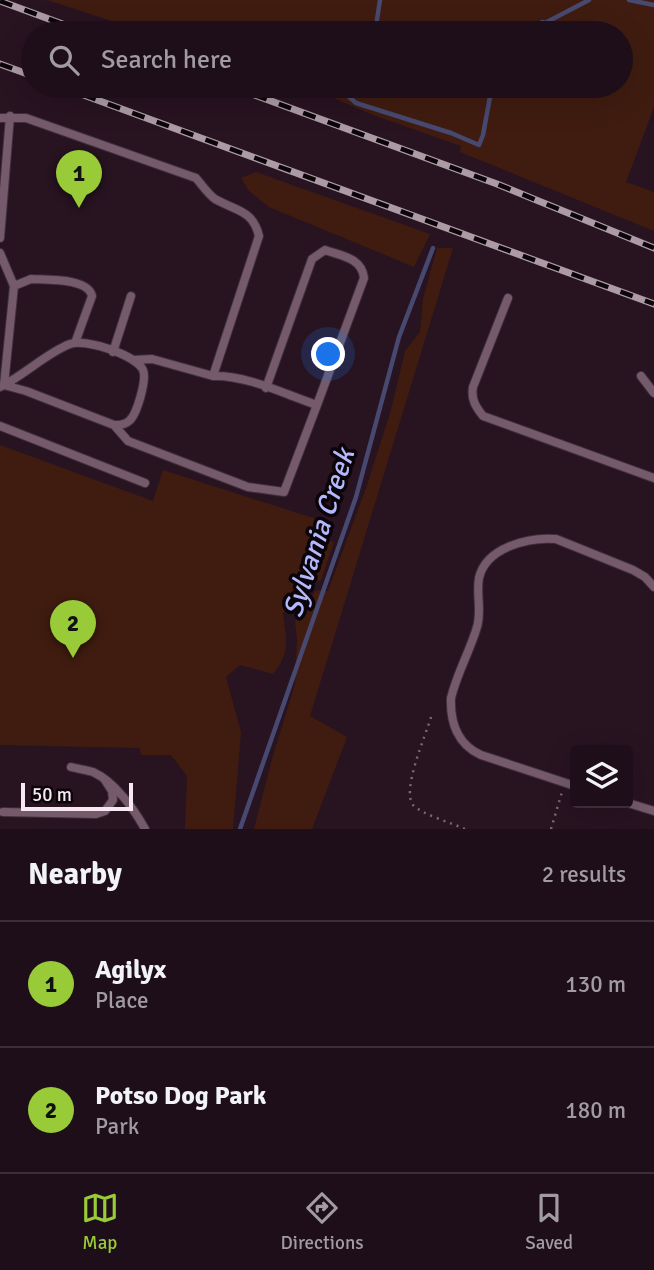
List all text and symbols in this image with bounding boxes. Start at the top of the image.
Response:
search box [21,21,633,98]
icon: search [45,41,83,79]
text: Search here [101,44,232,76]
pin: 1 [56,150,102,208]
your location [311,337,345,371]
water label: Sylvania Creek [276,442,363,621]
pin: 2 [50,600,96,658]
map controls [570,745,633,808]
button: layers [570,745,633,808]
scale bar [21,780,133,812]
text: 50 m [32,783,72,807]
text: Nearby [28,856,122,893]
text: 2 results [542,860,626,889]
text: Agilyx [95,954,166,986]
text: 1 [45,970,57,999]
text: 130 m [565,970,626,999]
text: Place [95,986,149,1015]
text: Potso Dog Park [95,1080,266,1112]
text: 2 [45,1096,57,1125]
text: 180 m [565,1096,626,1125]
text: Park [95,1112,139,1141]
tab: Map [81,1189,119,1255]
tab: Directions [281,1189,364,1255]
tab: Saved [525,1189,573,1255]

